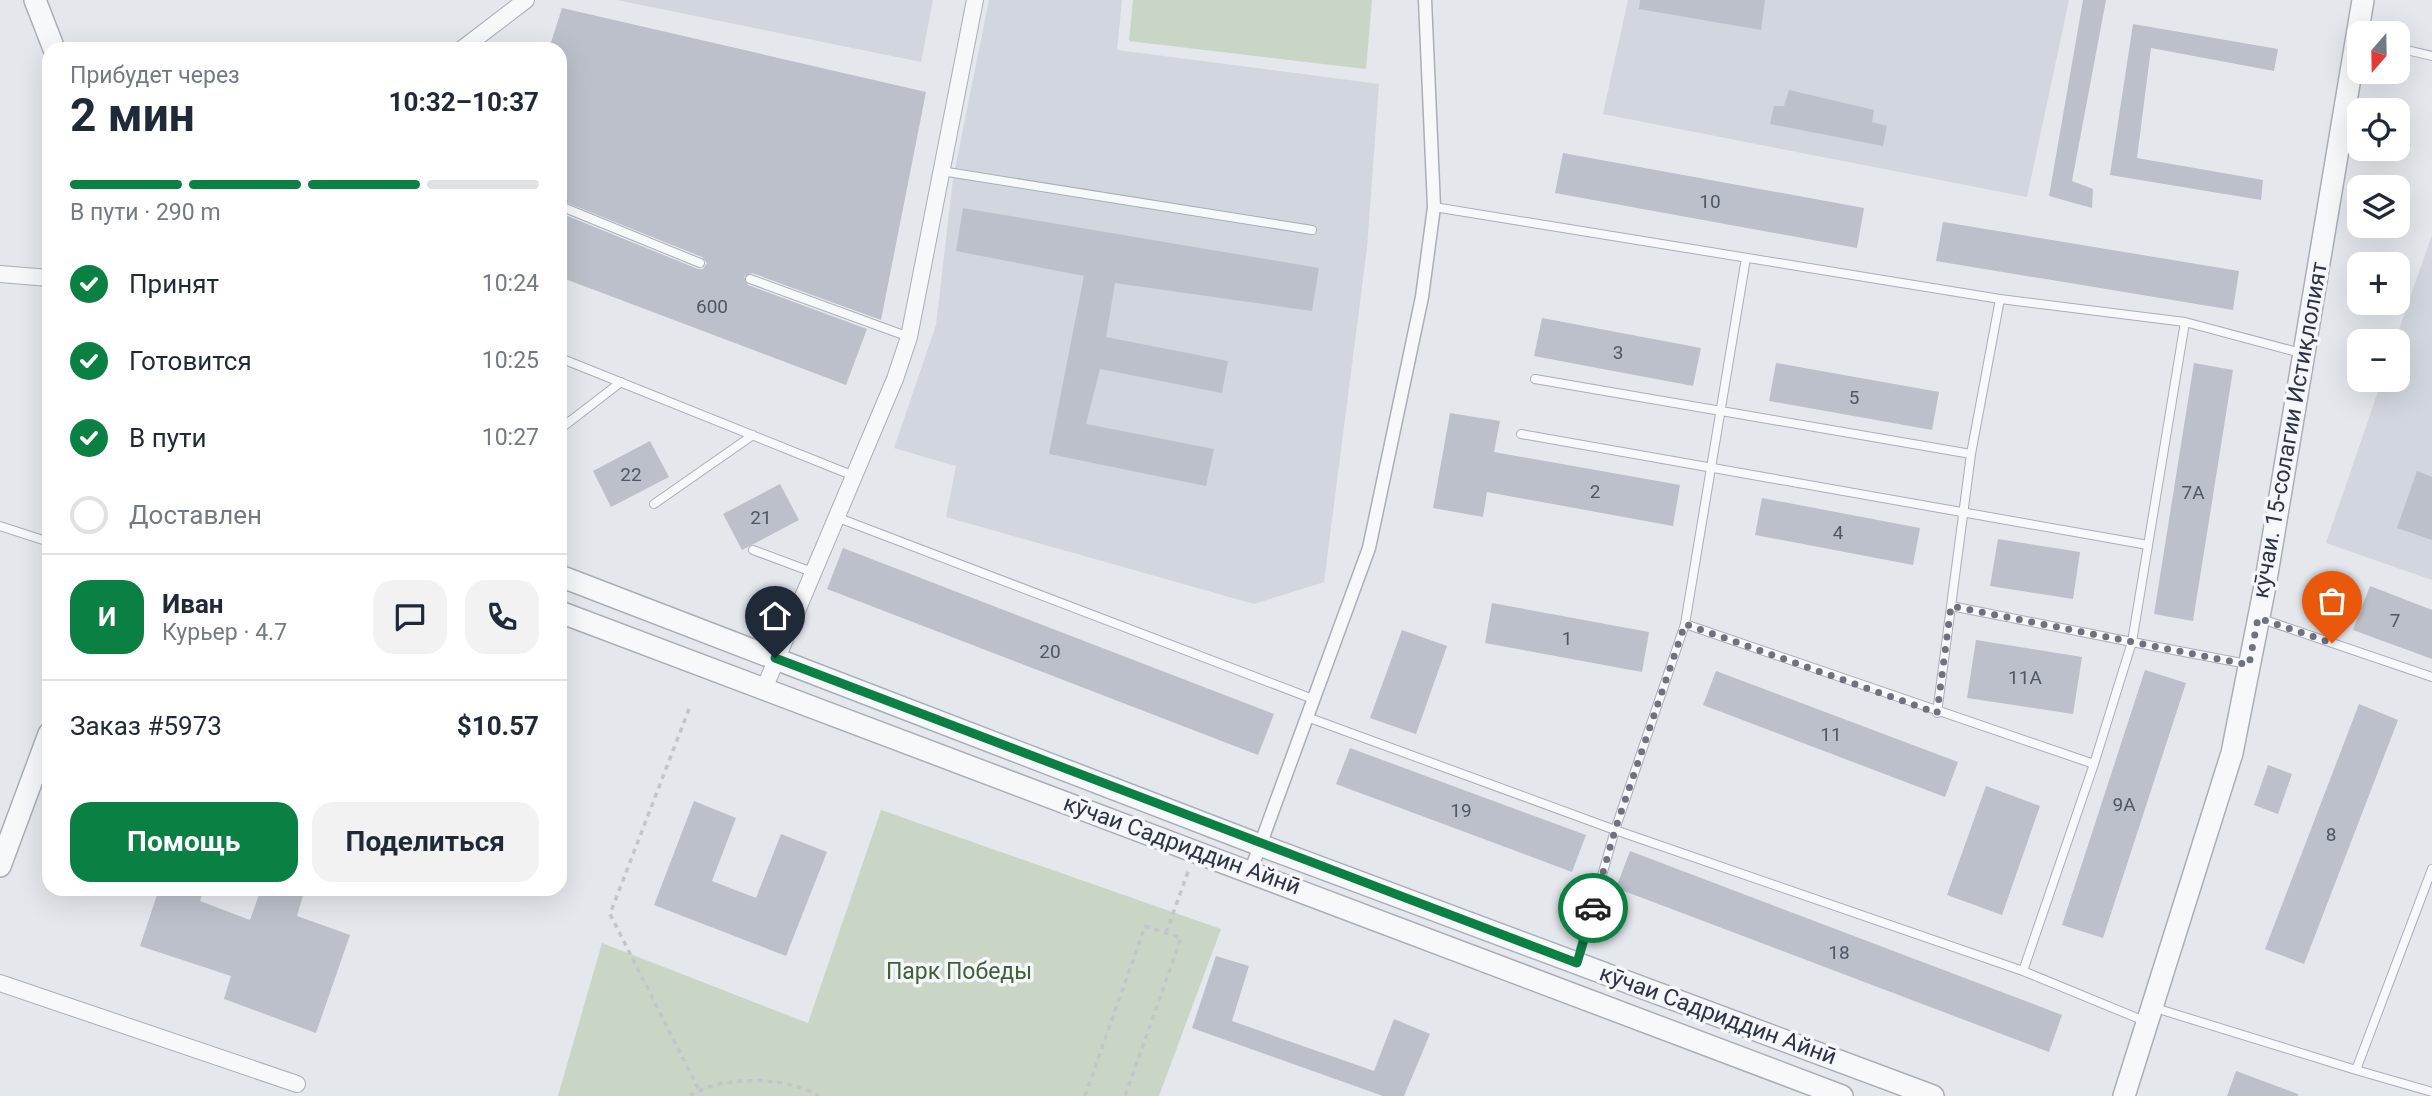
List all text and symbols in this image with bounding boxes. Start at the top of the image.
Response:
north arrow [2347,21,2410,84]
map controls [2347,21,2410,392]
text: Прибудет через [70,62,240,89]
text: 10:32–10:37 [389,87,539,117]
text: 2 мин [70,88,195,142]
button: locate [2347,98,2410,161]
button: layers [2347,175,2410,238]
house number: 10 [1699,190,1721,213]
text: В пути · 290 m [70,199,221,226]
button: + [2347,252,2410,315]
street label: кӯчаи. 15-солагии Истиқлолият [2247,260,2333,600]
icon: check [70,265,108,303]
text: Принят [129,269,219,299]
text: 10:24 [482,270,539,297]
house number: 600 [696,295,728,318]
button: − [2347,329,2410,392]
house number: 3 [1613,341,1623,364]
icon: check [70,342,108,380]
text: Готовится [129,346,252,376]
text: 10:25 [482,347,539,374]
house number: 5 [1849,386,1859,409]
icon: check [70,419,108,457]
text: В пути [129,423,206,453]
text: 10:27 [482,424,539,451]
house number: 22 [620,463,642,486]
house number: 2 [1590,480,1600,503]
house number: 7А [2181,481,2205,504]
text: Доставлен [129,500,262,530]
house number: 21 [750,506,772,529]
house number: 4 [1833,521,1844,544]
pin [2302,571,2362,643]
button: chat [373,580,447,654]
button: phone [465,580,539,654]
icon: bag [2313,582,2351,620]
pin [745,586,805,658]
text: Иван [162,589,224,619]
icon: home [756,597,794,635]
text: И [98,602,116,632]
house number: 7 [2390,609,2400,632]
text: Курьер · 4.7 [162,619,287,646]
house number: 1 [1562,627,1572,650]
house number: 20 [1039,640,1061,663]
house number: 11А [2008,666,2042,689]
text: Заказ #5973 [70,711,222,741]
text: $10.57 [457,711,539,741]
house number: 11 [1820,723,1842,746]
street label: кӯчаи Садриддин Айнӣ [1060,790,1304,900]
house number: 9А [2112,793,2136,816]
house number: 19 [1450,799,1472,822]
button: Помощь [70,802,298,882]
button: Поделиться [312,802,539,882]
house number: 8 [2326,823,2336,846]
courier [1558,873,1628,943]
icon: car [1574,889,1612,927]
house number: 18 [1828,941,1850,964]
park label: Парк Победы [886,958,1032,985]
street label: кӯчаи Садриддин Айнӣ [1596,960,1840,1070]

